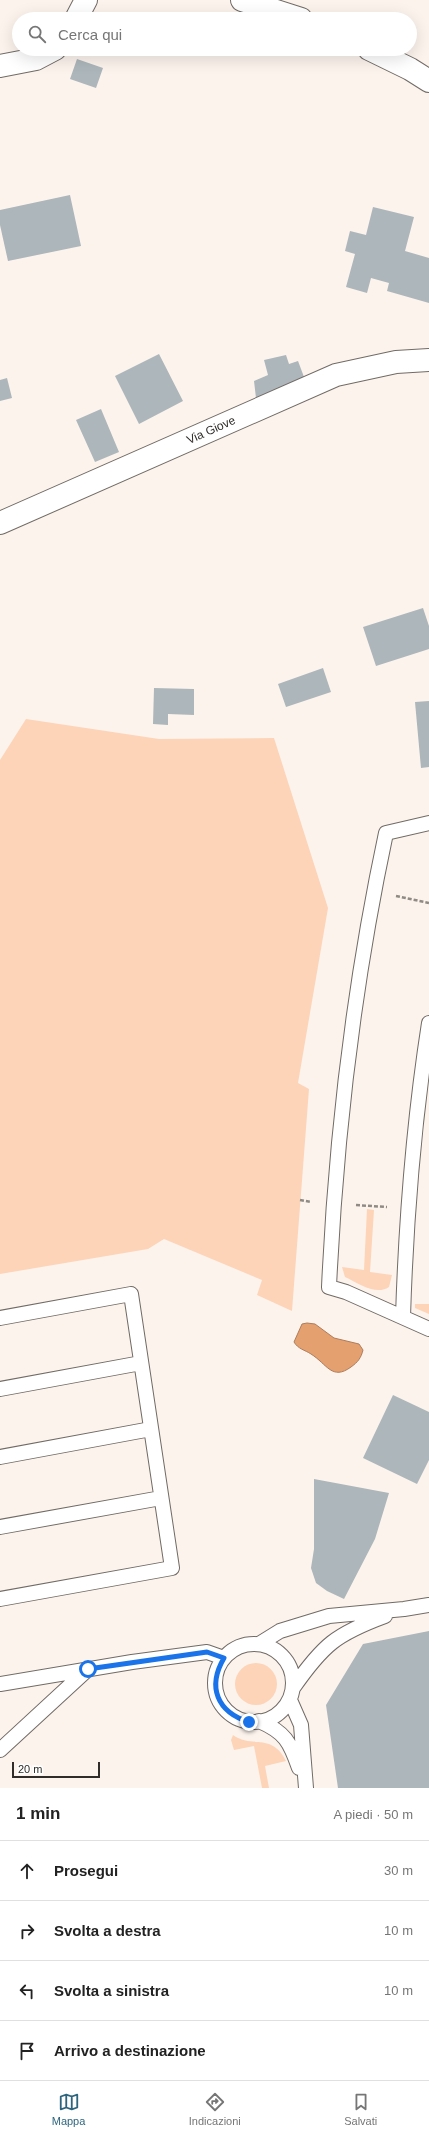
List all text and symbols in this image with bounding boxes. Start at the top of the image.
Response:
search box [12,12,417,56]
icon: search [26,23,48,45]
text: Cerca qui [58,26,122,43]
street label: Via Giove [184,413,238,447]
route start [79,1660,97,1678]
route end [240,1713,258,1731]
scale bar [12,1760,100,1779]
text: 20 m [18,1763,42,1775]
text: 1 min [16,1804,60,1823]
text: A piedi · 50 m [334,1807,413,1822]
icon: ahead [16,1860,38,1882]
text: Prosegui [54,1862,118,1879]
text: 30 m [384,1863,413,1878]
icon: right [16,1920,38,1942]
text: Svolta a destra [54,1922,161,1939]
text: 10 m [384,1923,413,1938]
icon: left [16,1980,38,2002]
text: Svolta a sinistra [54,1982,169,1999]
text: 10 m [384,1983,413,1998]
icon: arrive [16,2040,38,2062]
text: Arrivo a destinazione [54,2042,206,2059]
tab: Mappa [52,2091,85,2127]
tab: Indicazioni [189,2091,241,2127]
tab: Salvati [344,2091,377,2127]

